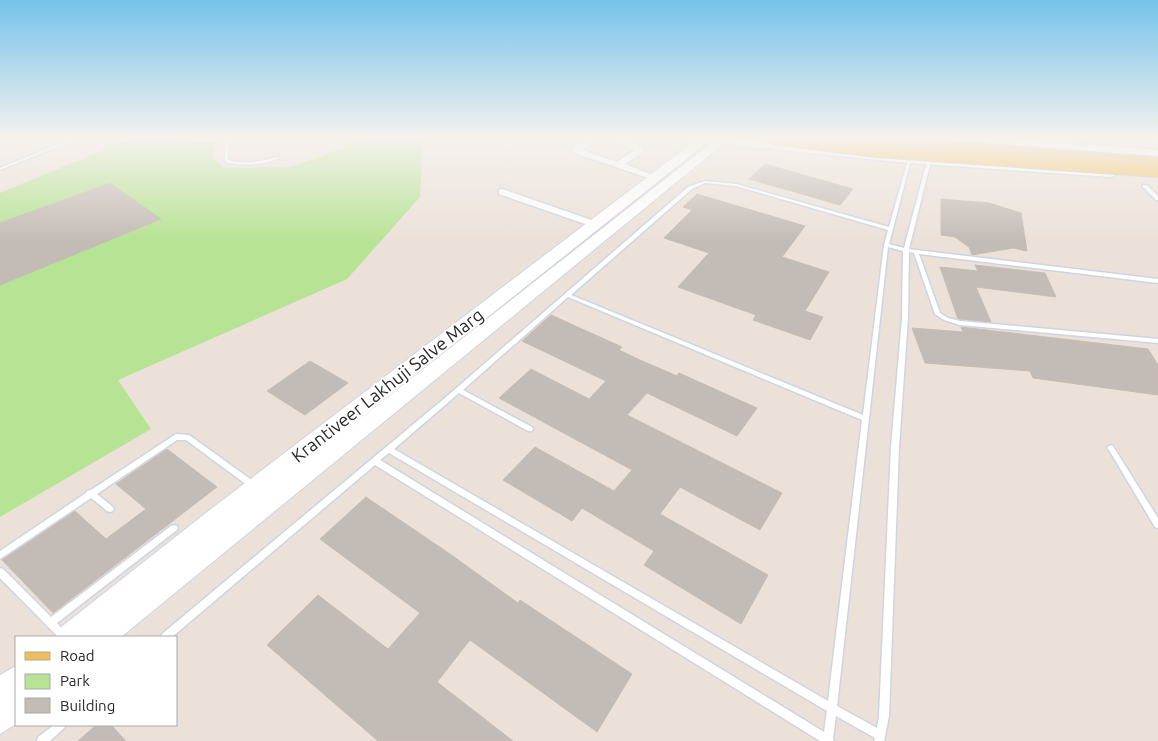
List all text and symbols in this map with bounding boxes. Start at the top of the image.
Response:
street label: Krantiveer Lakhuji Salve Marg [287,304,487,466]
legend [15,636,178,726]
text: Road [60,647,95,664]
text: Park [60,672,90,689]
text: Building [60,697,115,714]

